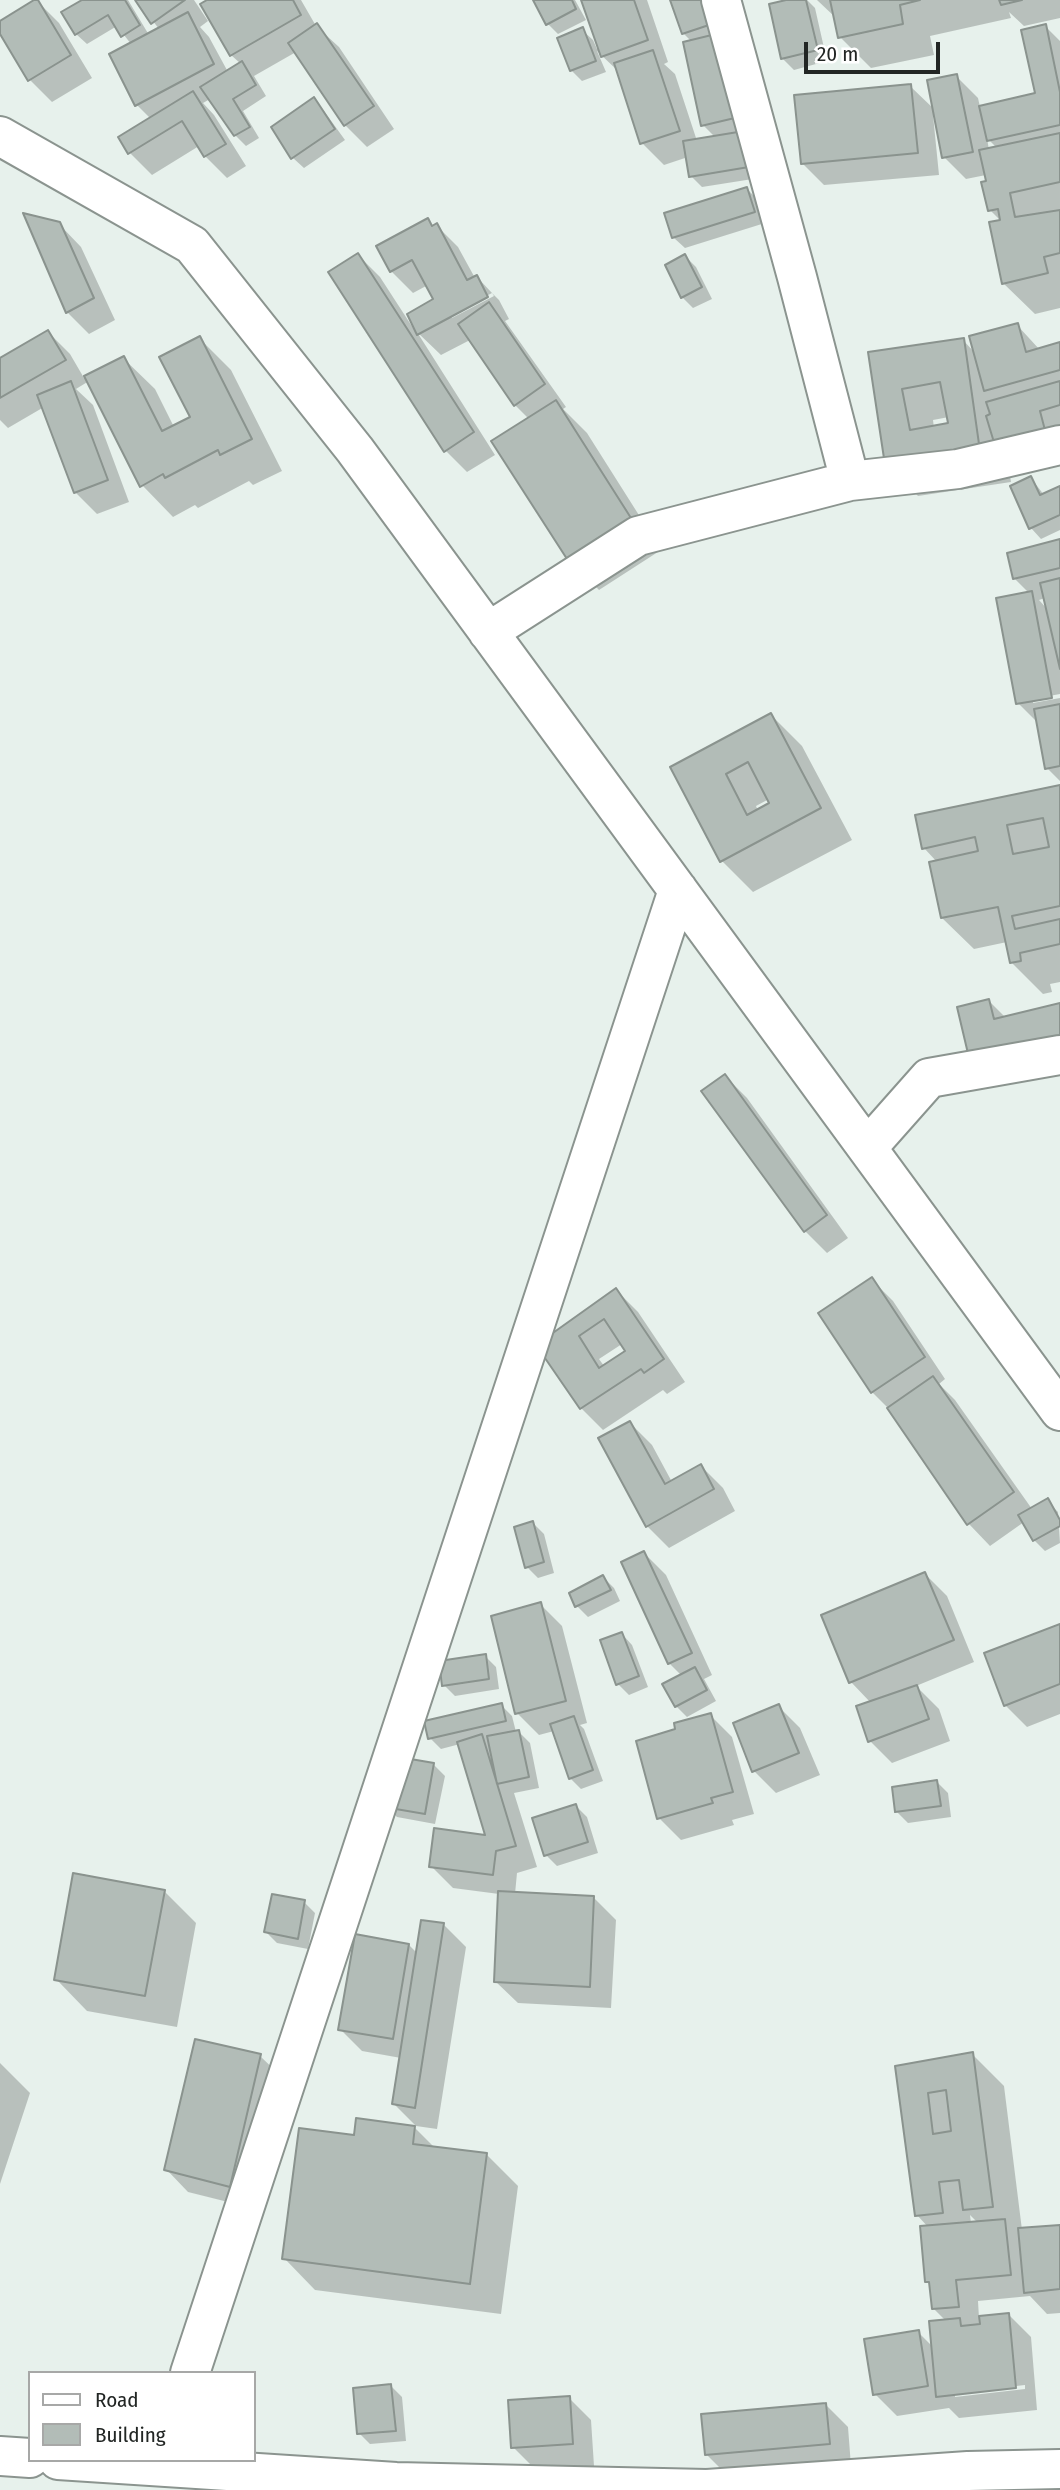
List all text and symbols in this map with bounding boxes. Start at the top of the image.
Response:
scale bar [808,28,944,72]
text: 20 m [817,41,858,67]
legend [28,2371,256,2462]
text: Road [95,2387,139,2413]
text: Building [95,2422,166,2448]

